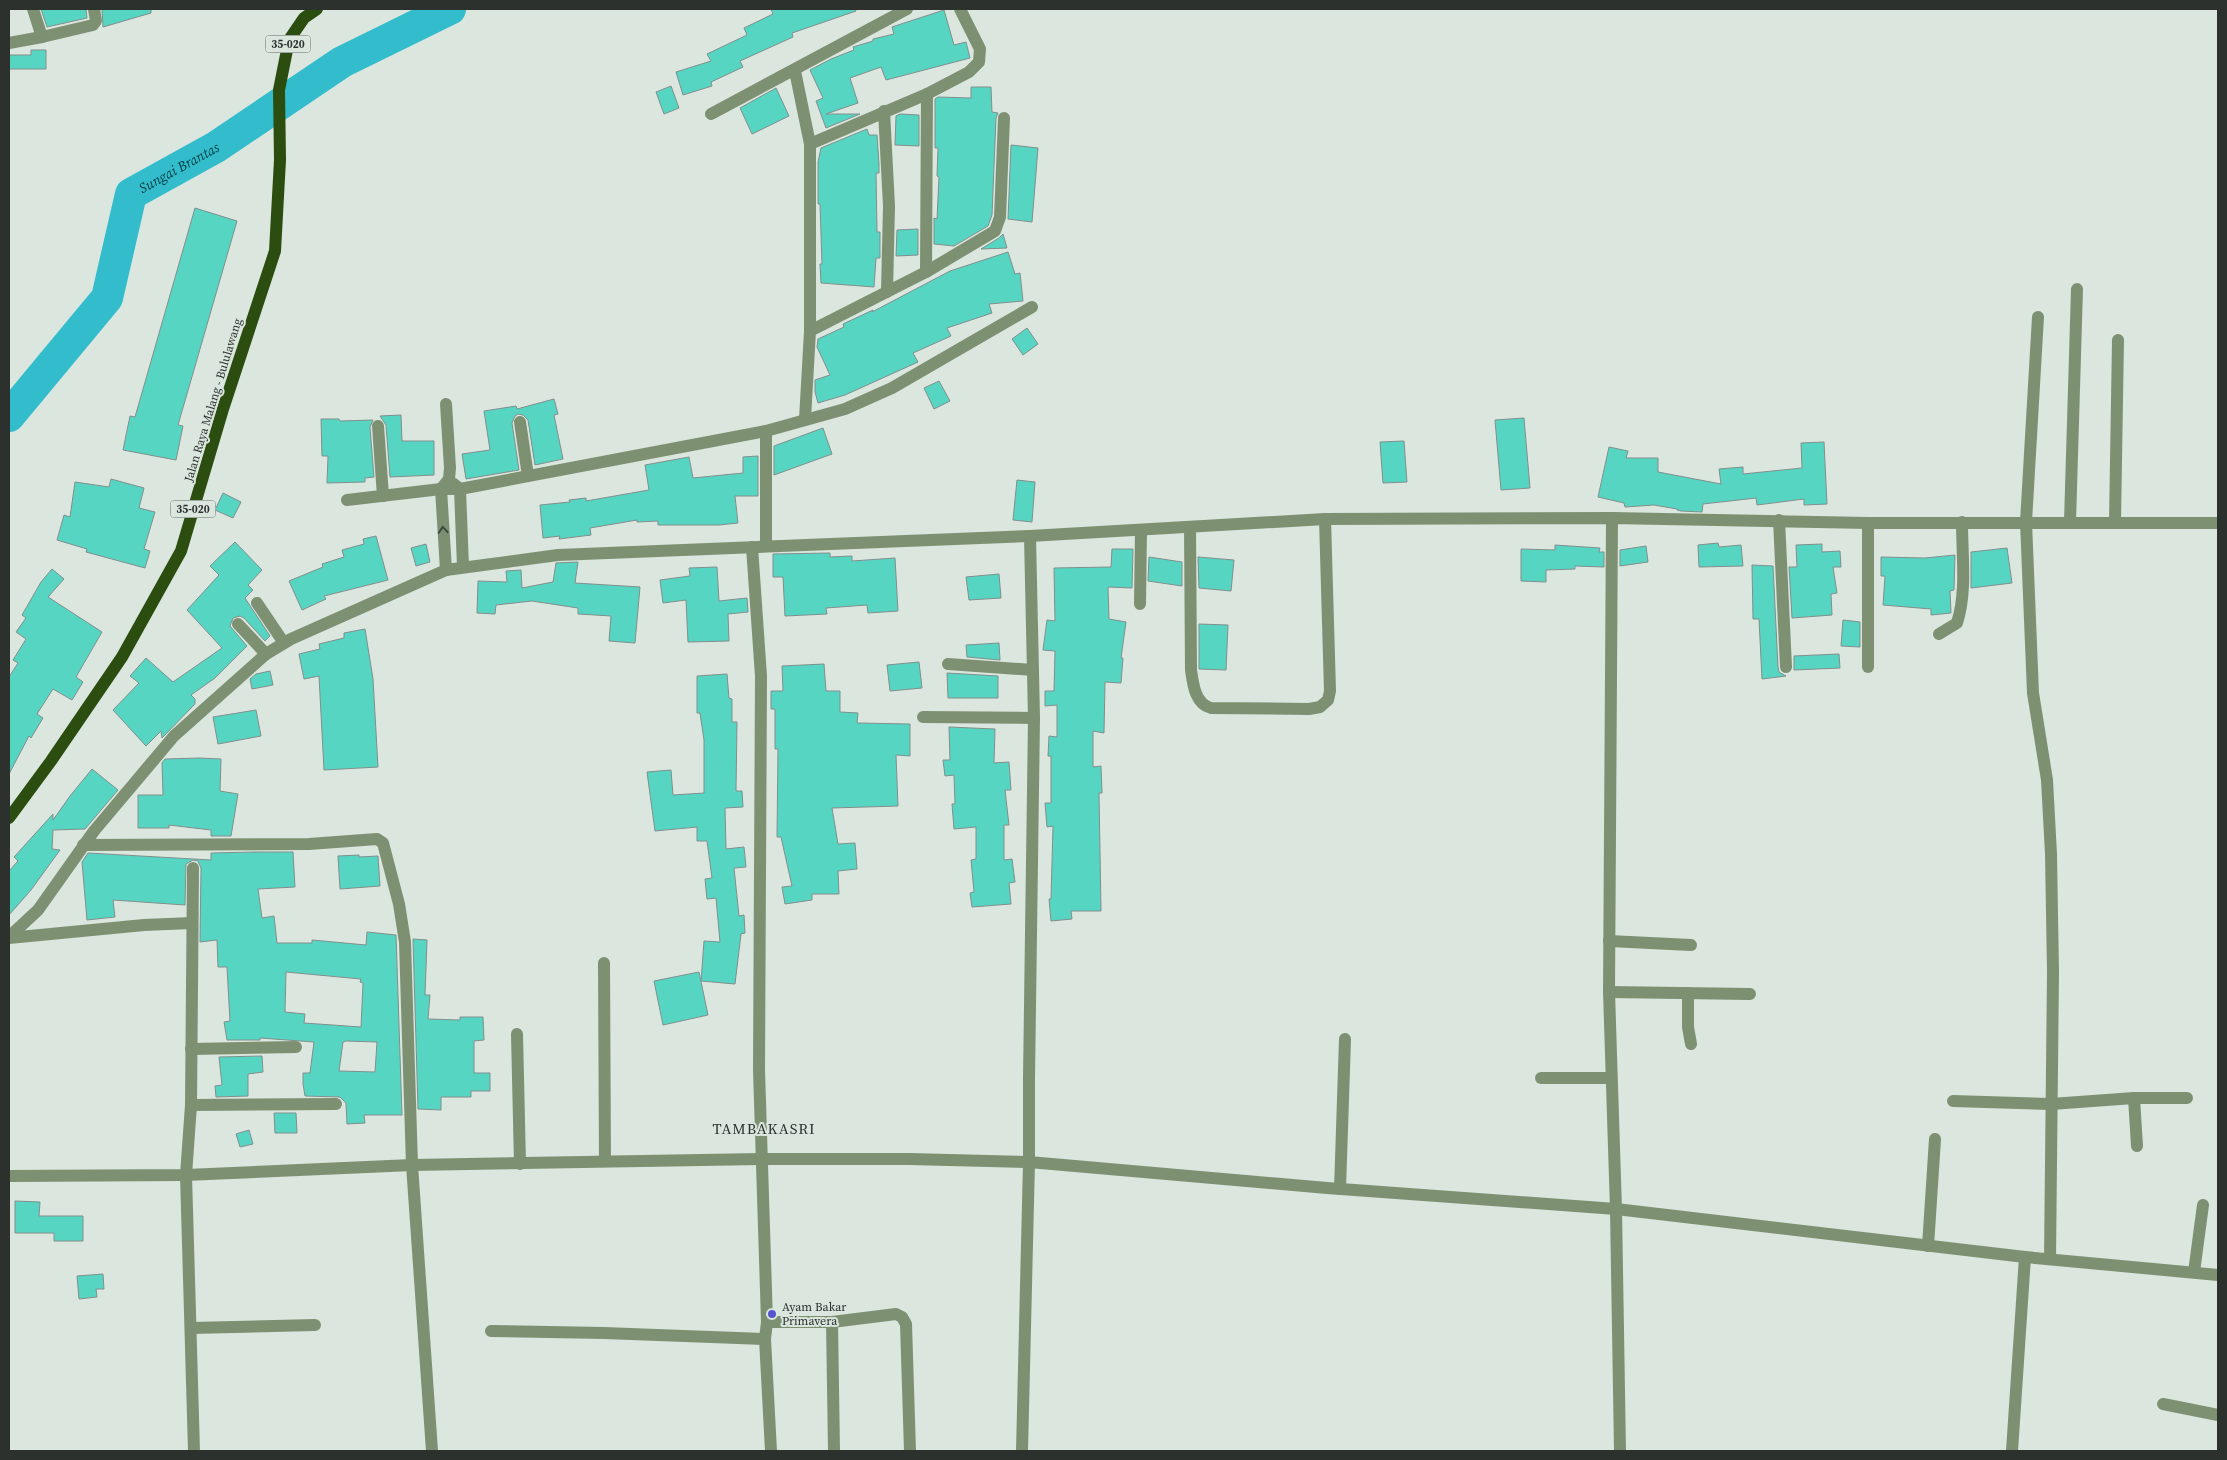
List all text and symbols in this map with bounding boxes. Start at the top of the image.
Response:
road number: 35-020 [266,36,310,52]
water label: Sungai Brantas [135,137,224,198]
street label: Jalan Raya Malang - Bululawang [180,316,246,485]
road number: 35-020 [170,500,216,518]
one-way arrow [438,525,449,533]
district label: TAMBAKASRI [712,1118,816,1139]
place label: Ayam Bakar Primavera [782,1299,846,1329]
marker: Ayam Bakar Primavera [766,1308,778,1320]

